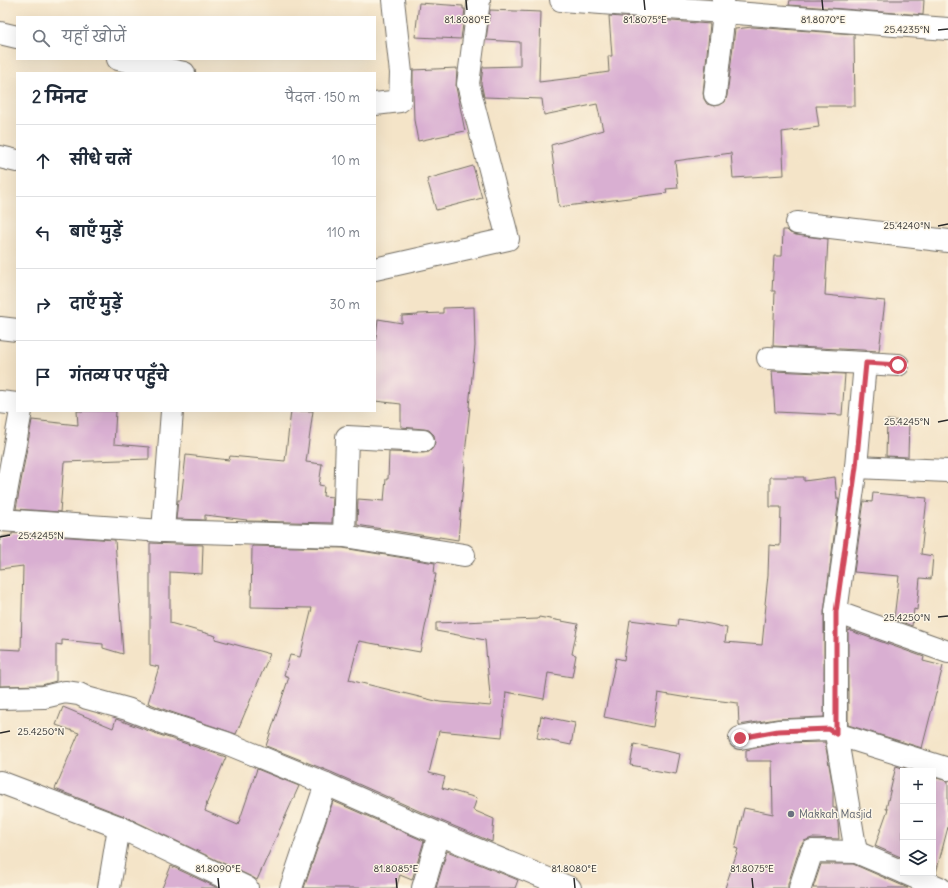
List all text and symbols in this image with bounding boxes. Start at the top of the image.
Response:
text: 81.8080°E [444,13,490,26]
text: 81.8075°E [623,13,667,26]
text: 81.8070°E [801,13,845,26]
search box [16,16,376,60]
text: 25.4235°N [884,23,930,36]
icon: search [30,27,52,49]
text: यहाँ खोजें [62,27,126,46]
text: 2 मिनट [32,86,87,108]
text: पैदल · 150 m [285,89,360,106]
icon: ahead [32,150,54,172]
text: सीधे चलें [70,150,131,169]
text: 10 m [332,152,360,169]
text: 25.4240°N [884,219,930,232]
icon: left [32,222,54,244]
text: बाएँ मुड़ें [70,222,122,241]
text: 110 m [327,224,360,241]
icon: right [32,294,54,316]
text: दाएँ मुड़ें [70,294,122,313]
text: 30 m [330,296,360,313]
route start [889,356,907,374]
icon: arrive [32,366,54,388]
text: गंतव्य पर पहुँचे [70,366,168,385]
text: 25.4245°N [884,415,930,428]
text: 25.4245°N [18,529,64,542]
text: 25.4250°N [884,611,930,624]
text: 25.4250°N [18,725,64,738]
route end [731,729,749,747]
map controls [900,768,936,876]
button: + [900,768,936,804]
button: − [900,804,936,840]
place label: Makkah Masjid [799,807,873,821]
marker: Makkah Masjid [786,809,796,819]
button: layers [900,840,936,876]
text: 81.8090°E [195,862,241,875]
text: 81.8085°E [374,862,419,875]
text: 81.8080°E [551,862,597,875]
text: 81.8075°E [730,862,774,875]

